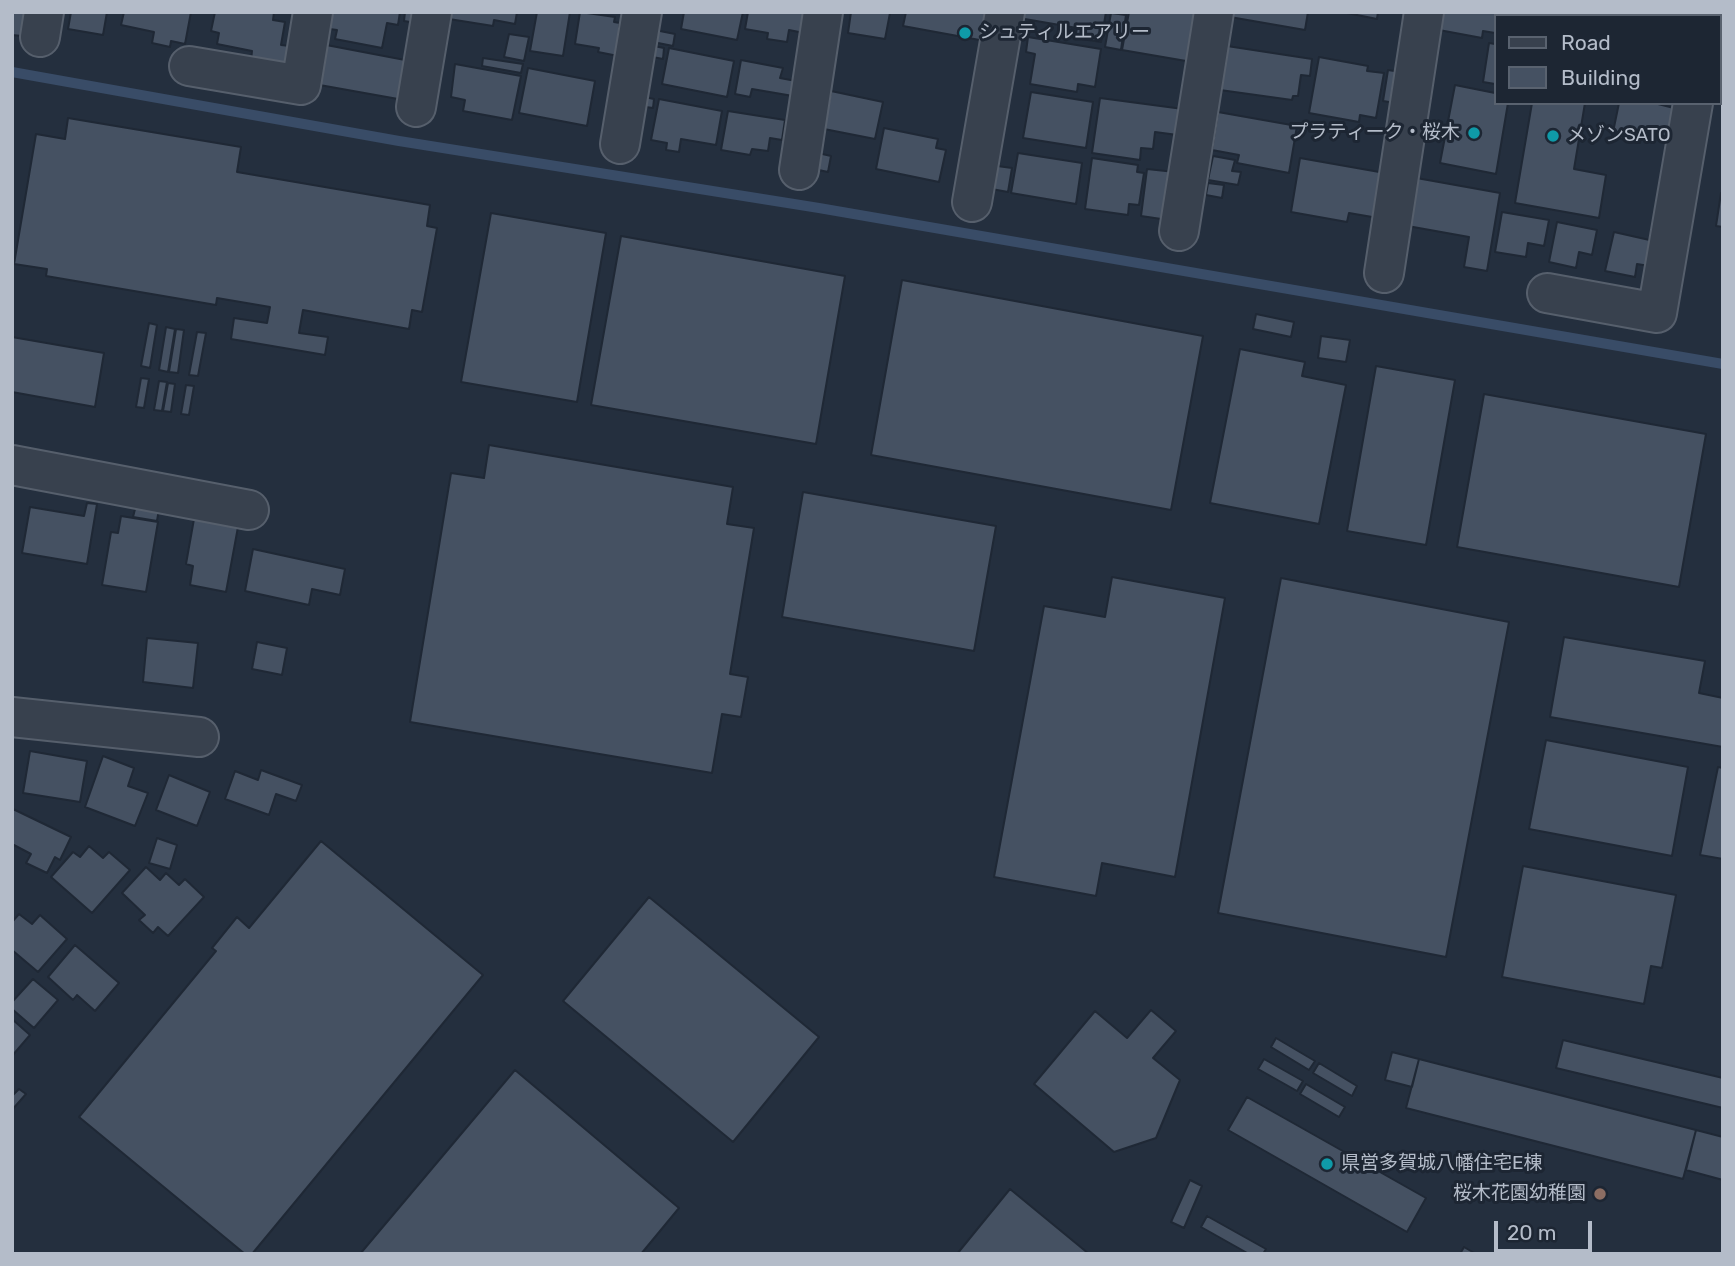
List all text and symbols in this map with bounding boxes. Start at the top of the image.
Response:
legend [1494,14,1721,105]
place label: シュティルエアリー [979,22,1150,44]
marker: シュティルエアリー [957,25,973,41]
text: Road [1561,30,1611,55]
text: Building [1561,65,1641,90]
place label: プラティーク・桜木 [1289,122,1460,144]
marker: プラティーク・桜木 [1466,125,1482,141]
place label: メゾンSATO [1567,125,1671,147]
marker: メゾンSATO [1545,128,1561,144]
place label: 県営多賀城八幡住宅E棟 [1341,1153,1543,1175]
marker: 県営多賀城八幡住宅E棟 [1319,1156,1335,1172]
place label: 桜木花園幼稚園 [1453,1183,1586,1205]
marker: 桜木花園幼稚園 [1592,1186,1608,1202]
scale bar [1497,1206,1595,1250]
text: 20 m [1507,1220,1556,1245]

